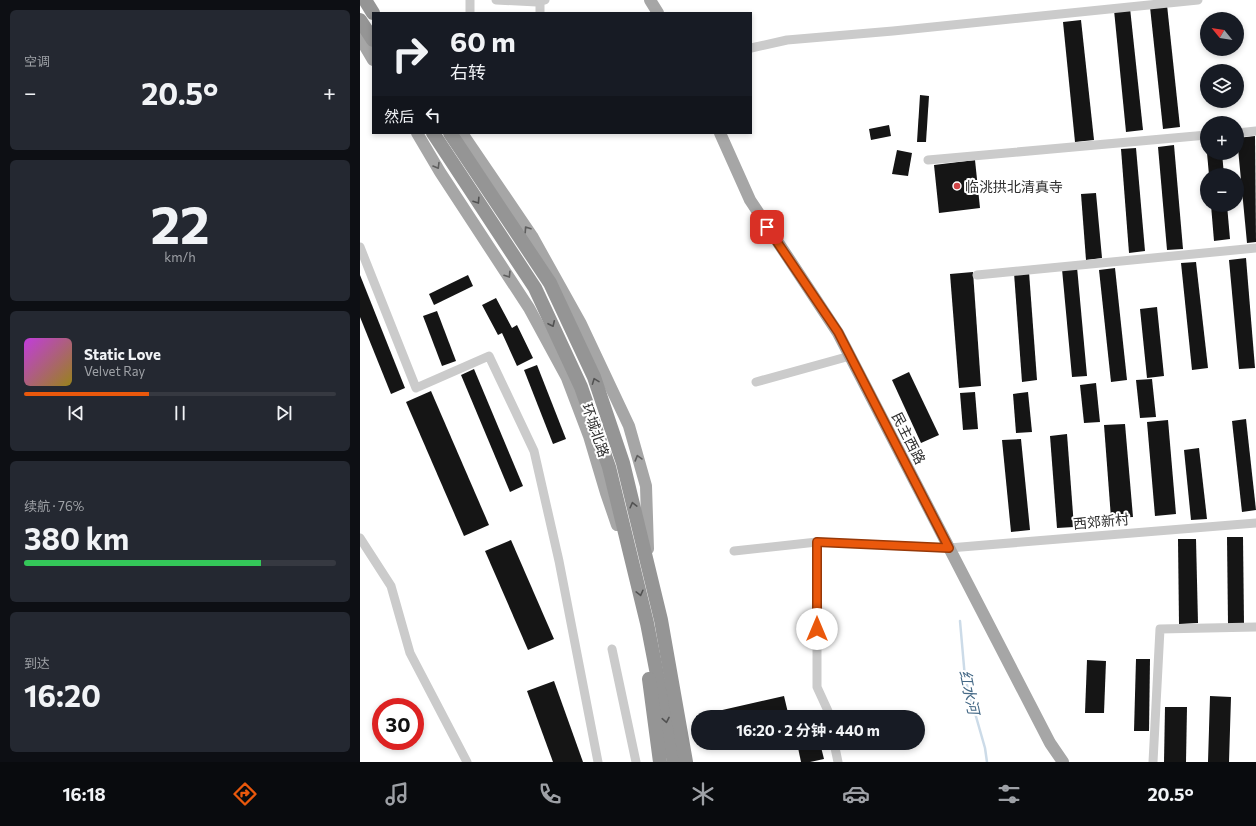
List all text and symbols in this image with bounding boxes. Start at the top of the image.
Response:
north arrow [1200,12,1244,56]
map controls [1200,12,1244,212]
text: 60 m [450,24,516,58]
icon: right [384,28,436,80]
text: 空调 [24,53,50,69]
text: 右转 [450,61,486,83]
button: layers [1200,64,1244,108]
text: 20.5° [141,74,218,111]
text: − [24,79,37,106]
text: + [323,79,336,106]
icon: left [422,104,444,126]
text: 然后 [384,107,414,125]
button: + [1200,116,1244,160]
one-way arrow [432,162,439,169]
button: − [1200,168,1244,212]
place label: 临洮拱北清真寺 [965,178,1063,195]
marker: 临洮拱北清真寺 [952,181,962,191]
text: 22 [150,191,210,255]
one-way arrow [472,196,479,203]
pin [750,210,784,244]
icon: arrive [756,216,778,238]
one-way arrow [525,226,532,233]
text: km/h [164,249,196,265]
one-way arrow [503,271,511,278]
one-way arrow [547,319,555,327]
text: Static Love [84,345,161,363]
text: Velvet Ray [84,363,145,379]
one-way arrow [591,377,599,384]
street label: 环城北路 [579,401,613,459]
icon: previous [65,402,87,424]
icon: pause [169,402,191,424]
icon: next [273,402,295,424]
street label: 民主西路 [889,409,929,467]
one-way arrow [634,455,643,462]
text: 续航 · 76% [24,498,84,514]
one-way arrow [630,501,638,508]
street label: 西郊新村 [1072,510,1130,532]
text: 380 km [24,519,129,556]
one-way arrow [635,590,643,596]
position arrow [796,608,838,650]
text: 到达 [24,655,50,671]
water label: 红水河 [957,668,984,719]
text: 16:20 [24,676,101,713]
speed limit sign: 30 [372,698,424,750]
one-way arrow [661,717,669,723]
text: 16:20 · 2 分钟 · 440 m [736,721,880,739]
icon: directions [231,780,259,808]
icon: music [383,780,411,808]
icon: phone [536,780,564,808]
icon: climate [689,780,717,808]
icon: car [842,780,870,808]
icon: filters [995,780,1023,808]
text: 16:18 [62,783,106,805]
text: 20.5° [1147,783,1194,805]

